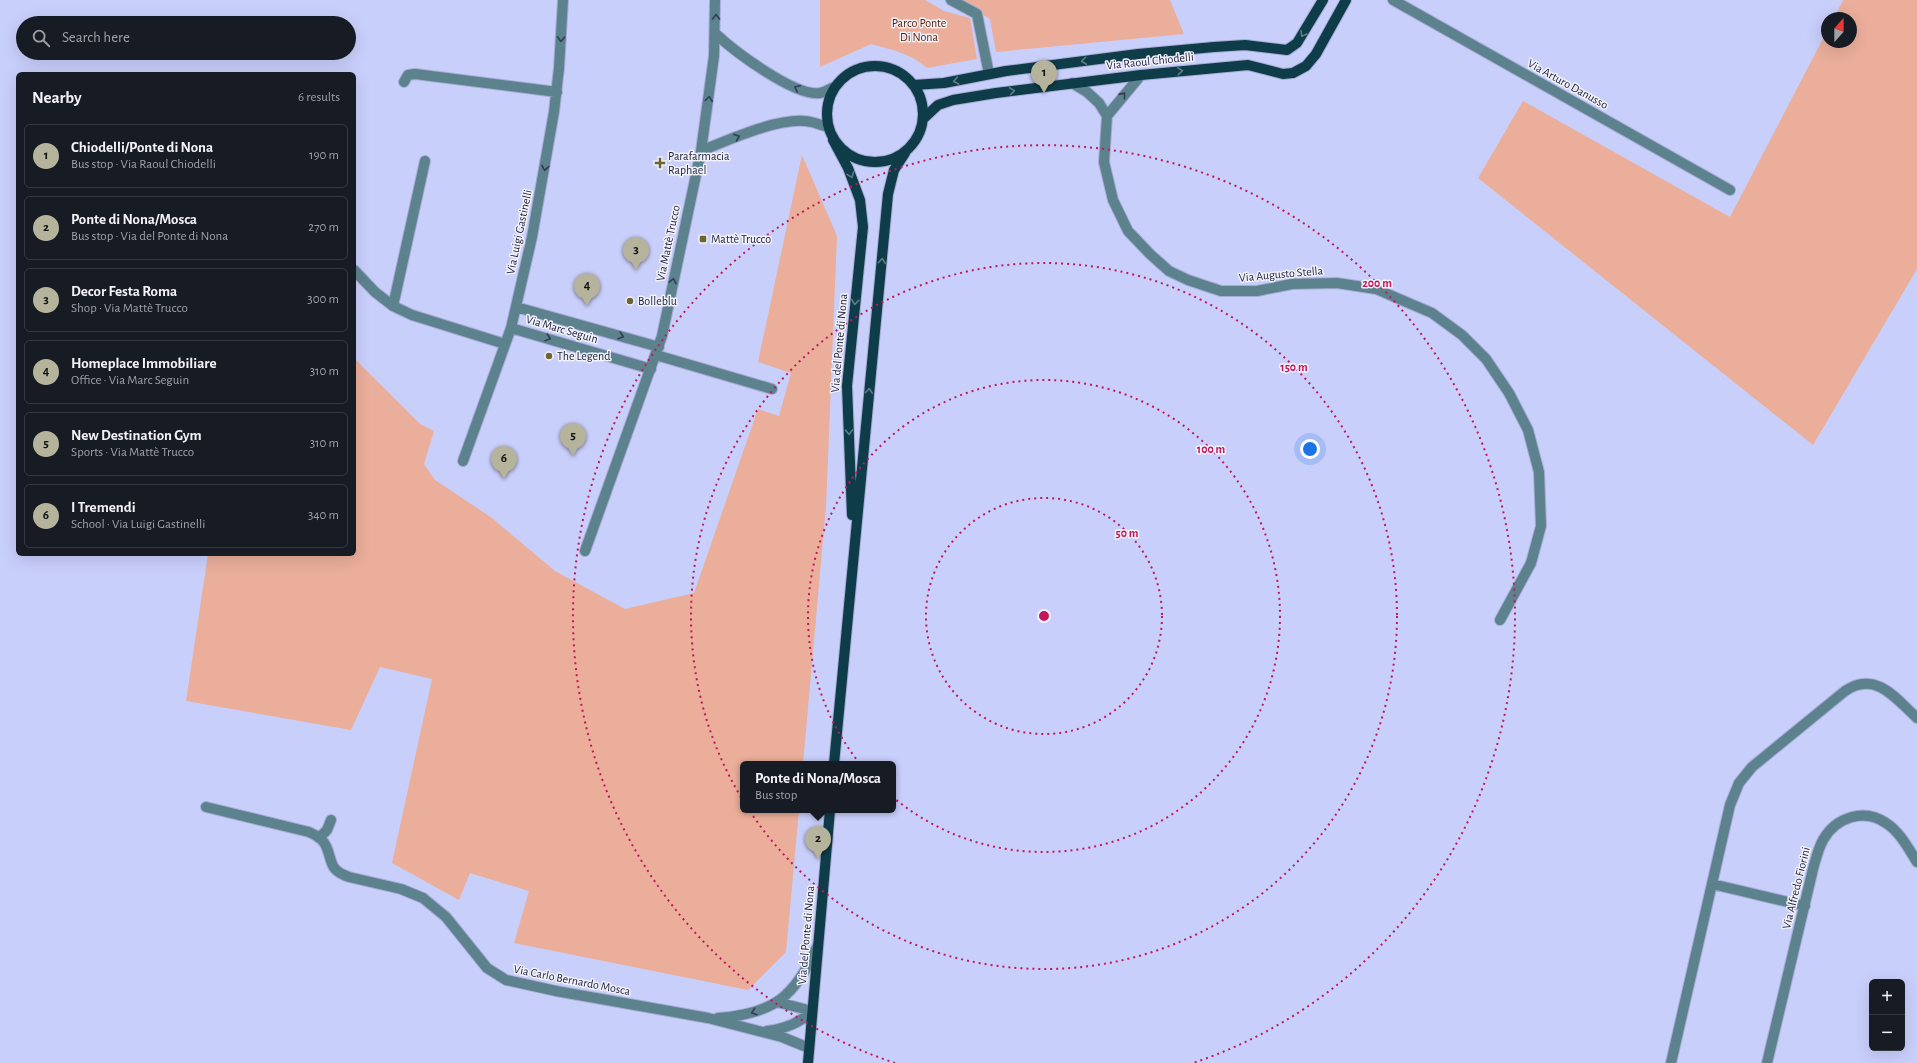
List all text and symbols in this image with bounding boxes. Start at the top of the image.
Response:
north arrow [1821,12,1857,48]
one-way arrow [712,14,720,20]
search box [16,16,356,60]
park label: Parco Ponte Di Nona [892,17,946,43]
icon: search [30,27,52,49]
text: Search here [62,30,130,45]
one-way arrow [1301,30,1308,37]
one-way arrow [557,36,565,42]
street label: Via Raoul Chiodelli [1106,50,1194,72]
one-way arrow [1081,57,1087,66]
street label: Via Arturo Danusso [1526,57,1610,111]
pin: 1 [1031,60,1057,93]
one-way arrow [1177,67,1183,76]
one-way arrow [953,76,959,85]
one-way arrow [794,85,802,93]
one-way arrow [1009,86,1015,95]
text: Nearby [32,89,82,106]
text: 6 results [298,91,340,104]
one-way arrow [1118,92,1125,99]
one-way arrow [704,96,713,102]
one-way arrow [734,133,741,141]
text: Chiodelli/Ponte di Nona [71,140,213,155]
text: 1 [44,149,48,162]
text: 190 m [309,149,339,162]
place label: Parafarmacia Raphael [668,150,730,176]
text: Bus stop · Via Raoul Chiodelli [71,158,216,171]
marker: Parafarmacia Raphael [655,158,665,168]
one-way arrow [541,165,550,171]
one-way arrow [846,171,854,178]
street label: Via Luigi Gastinelli [504,189,534,275]
street label: Via Mattè Trucco [654,204,682,282]
text: Ponte di Nona/Mosca [71,212,197,227]
text: 2 [43,221,49,234]
text: 270 m [308,221,339,234]
text: Bus stop · Via del Ponte di Nona [71,230,228,243]
place label: Mattè Trucco [711,233,771,245]
marker: Mattè Trucco [698,234,708,244]
pin: 3 [623,237,649,270]
one-way arrow [877,258,886,264]
street label: Via Augusto Stella [1238,264,1324,284]
pin: 4 [574,273,600,306]
text: 200 m [1362,277,1392,289]
one-way arrow [668,278,676,285]
text: Decor Festa Roma [71,284,177,299]
text: 3 [43,293,49,306]
text: 300 m [307,293,339,306]
street label: Via del Ponte di Nona [829,293,849,393]
place label: Bolleblu [638,295,677,307]
marker: Bolleblu [625,296,635,306]
one-way arrow [851,299,860,306]
text: Shop · Via Mattè Trucco [71,302,188,315]
street label: Via Marc Seguin [525,313,599,345]
one-way arrow [618,331,625,340]
one-way arrow [545,333,552,342]
place label: The Legend [557,350,611,362]
marker: The Legend [544,351,554,361]
text: Homeplace Immobiliare [71,356,217,371]
text: 150 m [1280,361,1308,373]
text: 4 [43,365,49,378]
text: 310 m [310,365,339,378]
text: Office · Via Marc Seguin [71,374,189,387]
one-way arrow [865,388,874,394]
pin: 5 [560,423,586,456]
text: New Destination Gym [71,428,202,443]
one-way arrow [845,429,854,435]
text: 5 [43,437,49,450]
text: 310 m [310,437,339,450]
your location [1300,439,1320,459]
text: 100 m [1197,443,1225,455]
text: Sports · Via Mattè Trucco [71,446,194,459]
pin: 6 [491,446,517,479]
text: I Tremendi [71,500,136,515]
text: 6 [43,509,49,522]
text: 340 m [308,509,339,522]
text: School · Via Luigi Gastinelli [71,518,205,531]
text: 50 m [1116,527,1139,539]
centre of rings [1037,609,1051,623]
popup [740,761,896,813]
text: Ponte di Nona/Mosca [755,771,881,786]
text: Bus stop [755,789,797,802]
pin: 2 [805,826,831,859]
street label: Via Alfredo Fiorini [1780,846,1812,930]
street label: Via del Ponte di Nona [796,885,816,985]
street label: Via Carlo Bernardo Mosca [513,963,632,997]
map controls [1869,979,1905,1051]
button: + [1869,979,1905,1015]
one-way arrow [750,1007,757,1016]
button: − [1869,1015,1905,1051]

